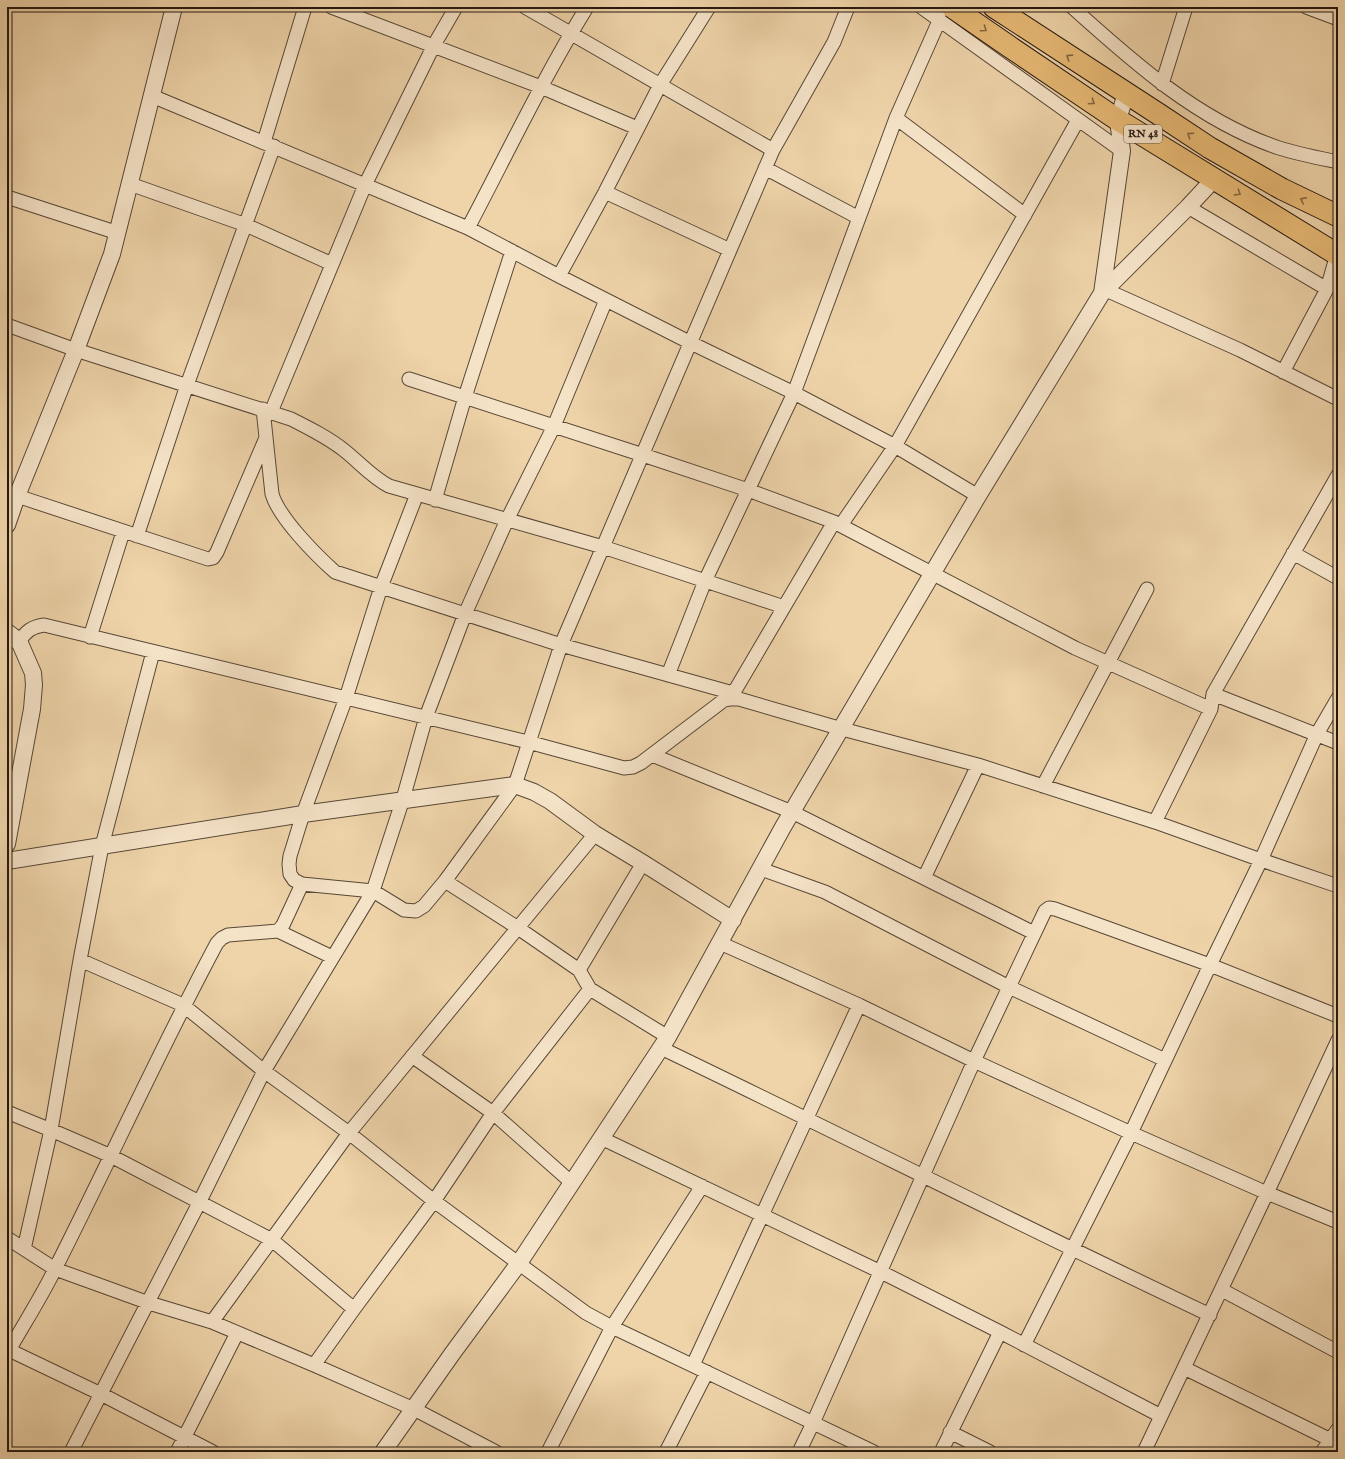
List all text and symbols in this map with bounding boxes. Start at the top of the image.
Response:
one-way arrow [980,24,987,32]
one-way arrow [1067,54,1074,61]
one-way arrow [1088,97,1095,105]
road number: RN 48 [1124,125,1162,143]
one-way arrow [1187,132,1194,140]
one-way arrow [1234,188,1241,195]
one-way arrow [1300,197,1307,205]

